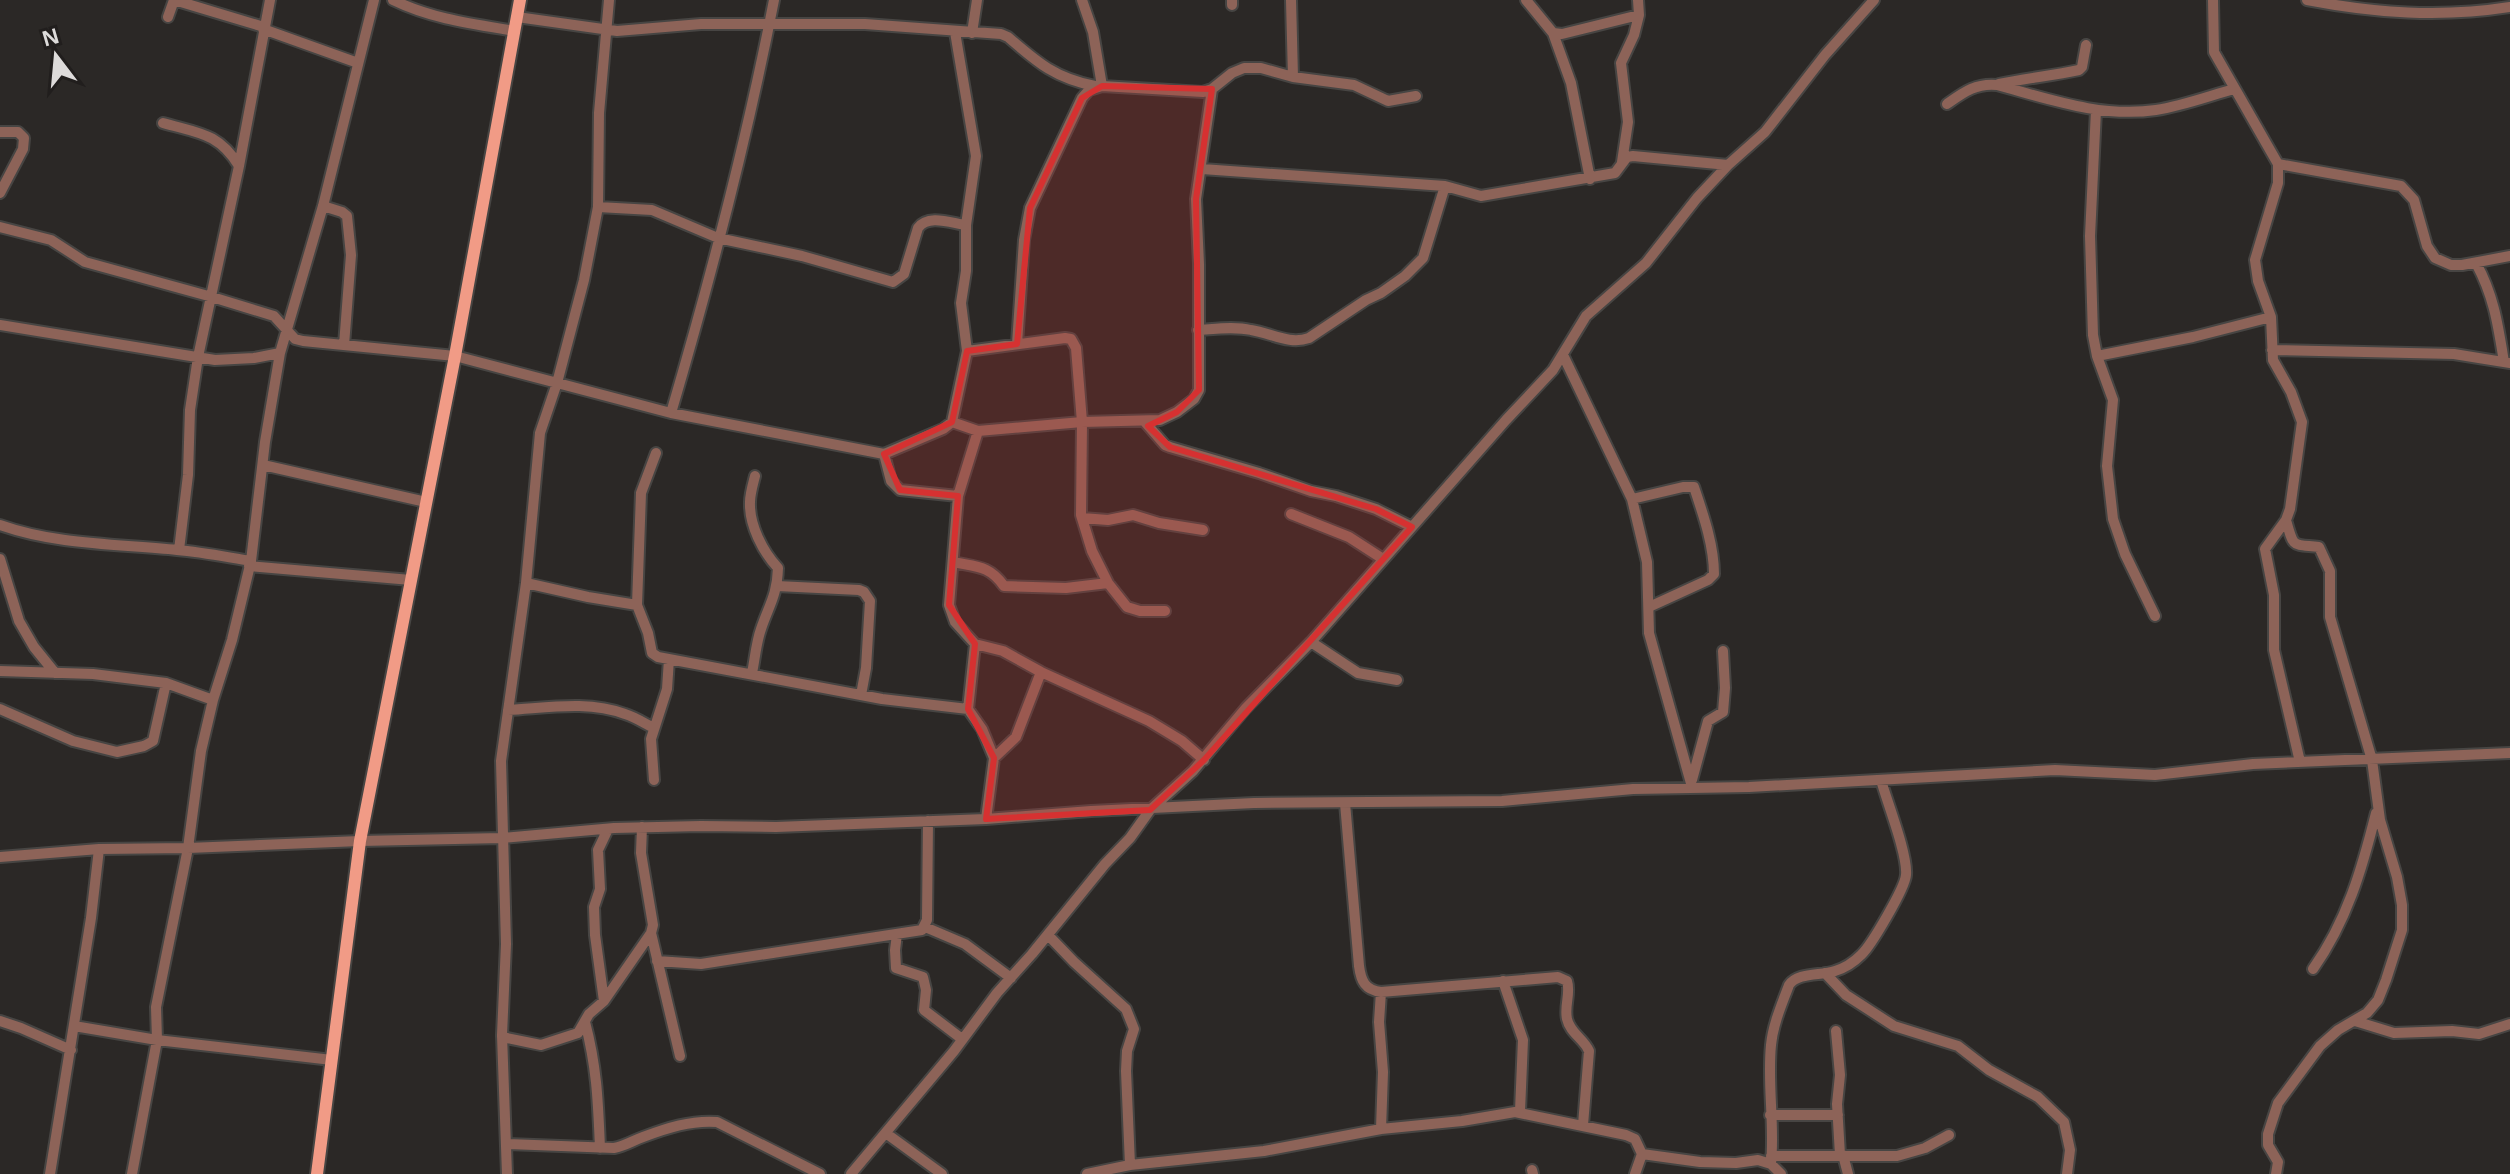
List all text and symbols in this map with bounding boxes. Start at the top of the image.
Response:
north arrow [16,16,96,96]
text: N [40,23,62,51]

